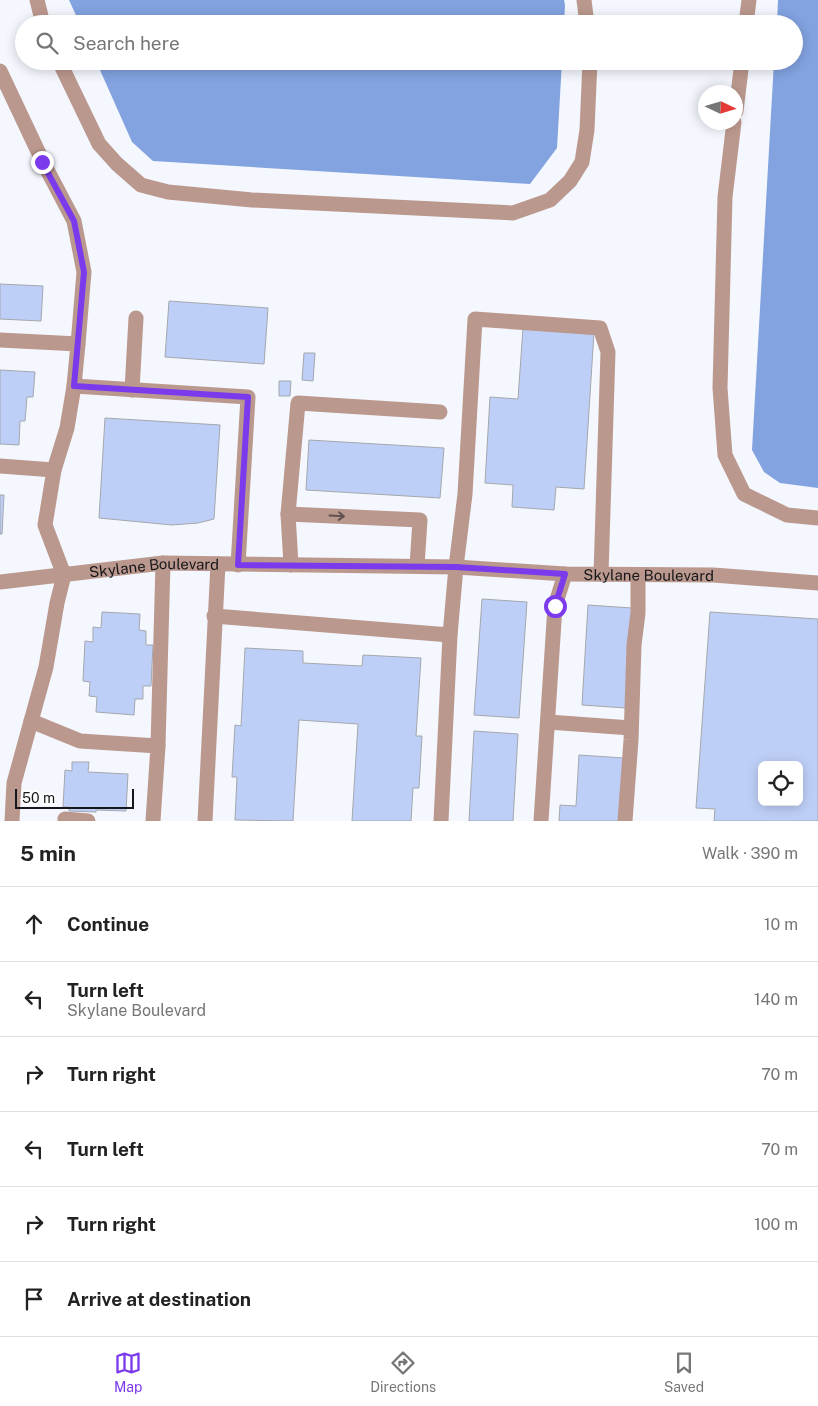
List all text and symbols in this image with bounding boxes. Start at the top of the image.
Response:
search box [15,15,803,70]
icon: search [33,29,61,57]
text: Search here [73,32,180,54]
north arrow [698,85,743,130]
route end [31,151,54,174]
one-way arrow [329,511,345,520]
street label: Skylane Boulevard [88,554,219,580]
street label: Skylane Boulevard [583,566,714,584]
route start [544,595,567,618]
map controls [758,761,803,806]
button: locate [758,761,803,806]
scale bar [15,786,134,809]
text: 50 m [22,790,55,806]
text: 5 min [20,841,76,866]
text: Walk · 390 m [702,844,798,863]
icon: ahead [20,910,48,938]
text: Continue [67,913,149,935]
text: 10 m [764,915,798,934]
text: Turn left [67,979,144,1001]
icon: left [20,985,48,1013]
text: 140 m [754,990,798,1009]
text: Skylane Boulevard [67,1001,206,1020]
icon: right [20,1060,48,1088]
text: Turn right [67,1063,156,1085]
text: 70 m [761,1065,798,1084]
icon: left [20,1135,48,1163]
text: Turn left [67,1138,144,1160]
text: 70 m [761,1140,798,1159]
icon: right [20,1210,48,1238]
text: Turn right [67,1213,156,1235]
text: 100 m [754,1215,798,1234]
icon: arrive [20,1285,48,1313]
text: Arrive at destination [67,1288,251,1310]
tab: Map [114,1349,142,1395]
tab: Directions [370,1349,436,1395]
tab: Saved [664,1349,704,1395]

